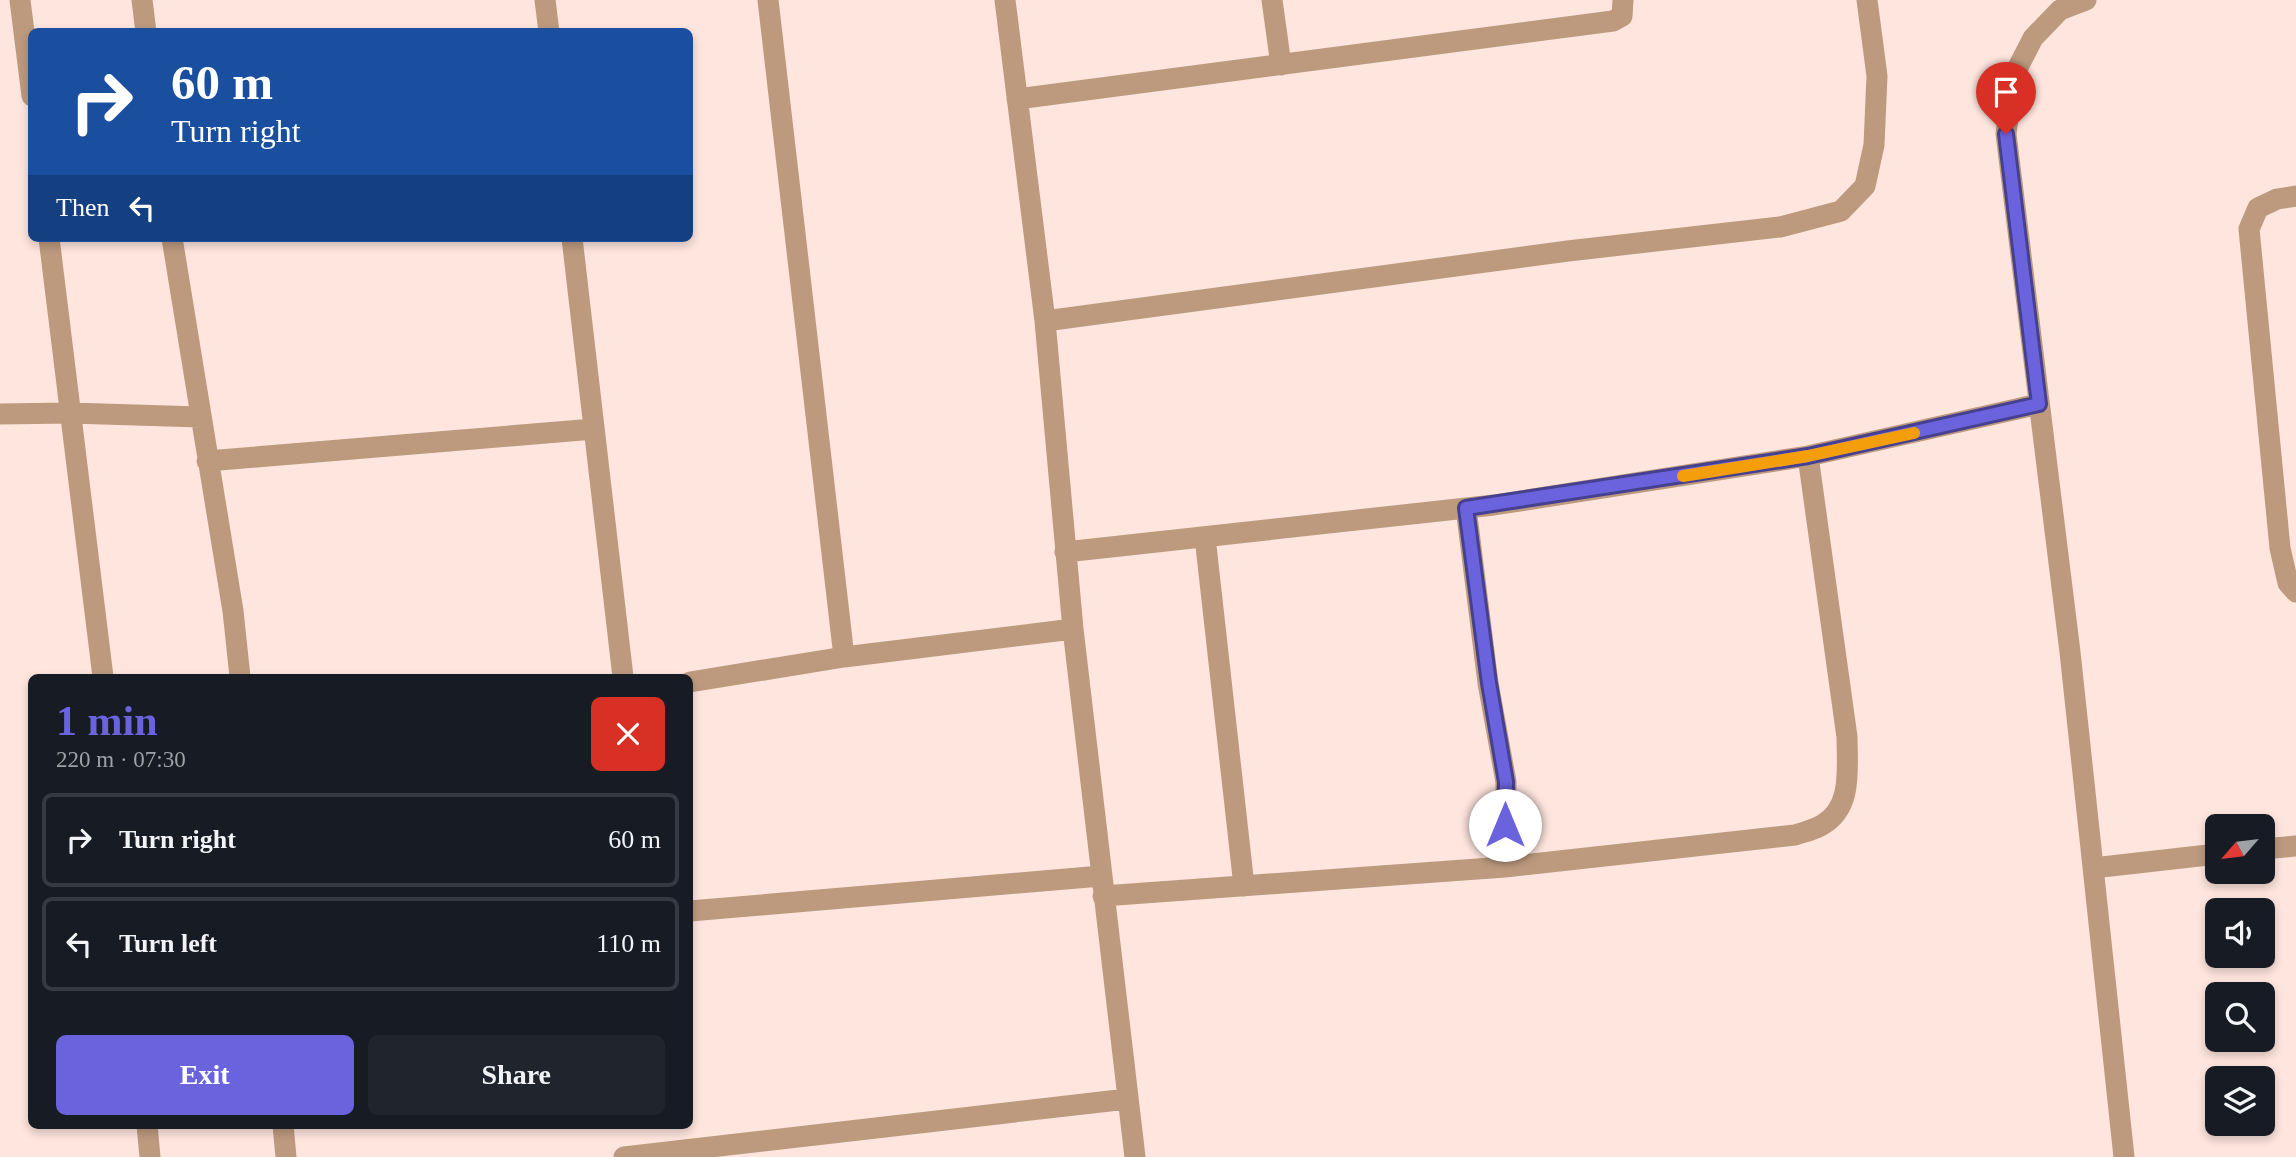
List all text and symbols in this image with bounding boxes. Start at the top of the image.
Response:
text: 60 m [171,55,273,110]
icon: right [56,56,147,147]
pin [1976,62,2036,134]
icon: arrive [1987,73,2025,111]
text: Turn right [171,113,301,149]
icon: left [123,189,161,227]
text: Then [56,193,109,222]
button: close [591,697,665,771]
text: 1 min [56,698,158,744]
text: 220 m · 07:30 [56,747,186,772]
position arrow [1468,788,1542,862]
north arrow [2205,814,2275,884]
map controls [2205,814,2275,1136]
icon: right [60,821,98,859]
text: Turn right [119,825,236,854]
text: 60 m [608,825,661,854]
button: sound [2205,898,2275,968]
icon: left [60,925,98,963]
text: Turn left [119,929,217,958]
text: 110 m [596,929,661,958]
button: search [2205,982,2275,1052]
button: Exit [56,1035,354,1115]
button: Share [368,1035,665,1115]
button: layers [2205,1066,2275,1136]

